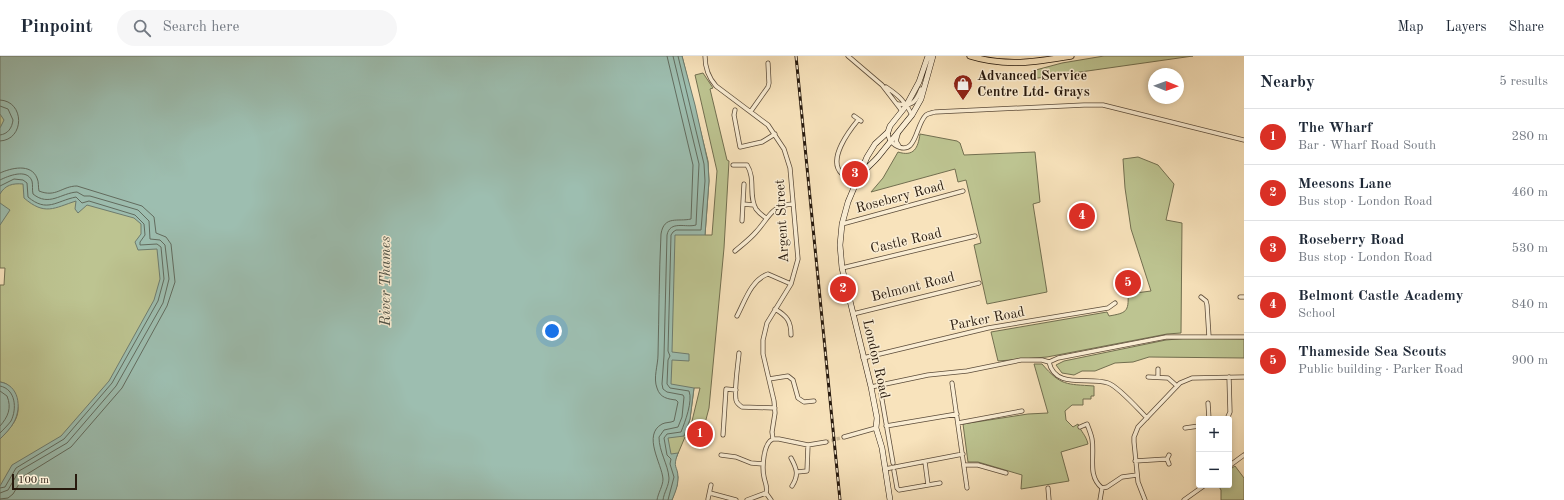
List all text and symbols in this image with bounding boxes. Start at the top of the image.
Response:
search box [117,10,397,46]
icon: search [131,17,153,39]
text: Pinpoint [20,18,93,37]
text: Search here [163,20,239,35]
text: Map [1398,20,1424,34]
text: Layers [1446,20,1487,34]
text: Share [1509,20,1544,34]
north arrow [1148,68,1184,104]
place label: Advanced Service Centre Ltd- Grays [977,69,1090,99]
shop icon: Advanced Service Centre Ltd- Grays [952,73,974,101]
text: Nearby [1260,74,1315,91]
text: 5 results [1499,75,1548,88]
text: The Wharf [1298,121,1372,136]
text: 1 [1269,130,1277,143]
text: 280 m [1511,130,1548,143]
text: Bar · Wharf Road South [1298,139,1436,152]
pin: 3 [842,159,868,189]
text: Meesons Lane [1298,177,1392,192]
street label: Rosebery Road [854,178,946,216]
street label: Argent Street [773,179,791,263]
text: 2 [1269,186,1277,199]
text: 460 m [1511,186,1548,199]
text: Bus stop · London Road [1298,195,1433,208]
pin: 4 [1069,201,1095,231]
street label: Castle Road [869,226,943,256]
text: Roseberry Road [1298,233,1404,248]
water label: River Thames [379,236,394,327]
text: 3 [1269,242,1277,255]
text: 530 m [1511,242,1548,255]
text: Bus stop · London Road [1298,251,1433,264]
pin: 5 [1115,268,1141,298]
street label: Belmont Road [870,270,956,304]
pin: 2 [830,274,856,304]
text: Belmont Castle Academy [1298,289,1464,304]
text: 4 [1269,298,1277,311]
text: 840 m [1511,298,1548,311]
street label: Parker Road [948,305,1026,333]
text: School [1298,307,1335,320]
street label: London Road [860,318,892,400]
your location [542,321,562,341]
text: Thameside Sea Scouts [1298,345,1446,360]
text: 5 [1269,354,1277,367]
text: 900 m [1511,354,1548,367]
text: Public building · Parker Road [1298,363,1463,376]
map controls [1196,416,1232,488]
button: + [1196,416,1232,452]
pin: 1 [687,419,713,449]
button: − [1196,452,1232,488]
scale bar [12,472,77,491]
text: 100 m [18,475,49,486]

